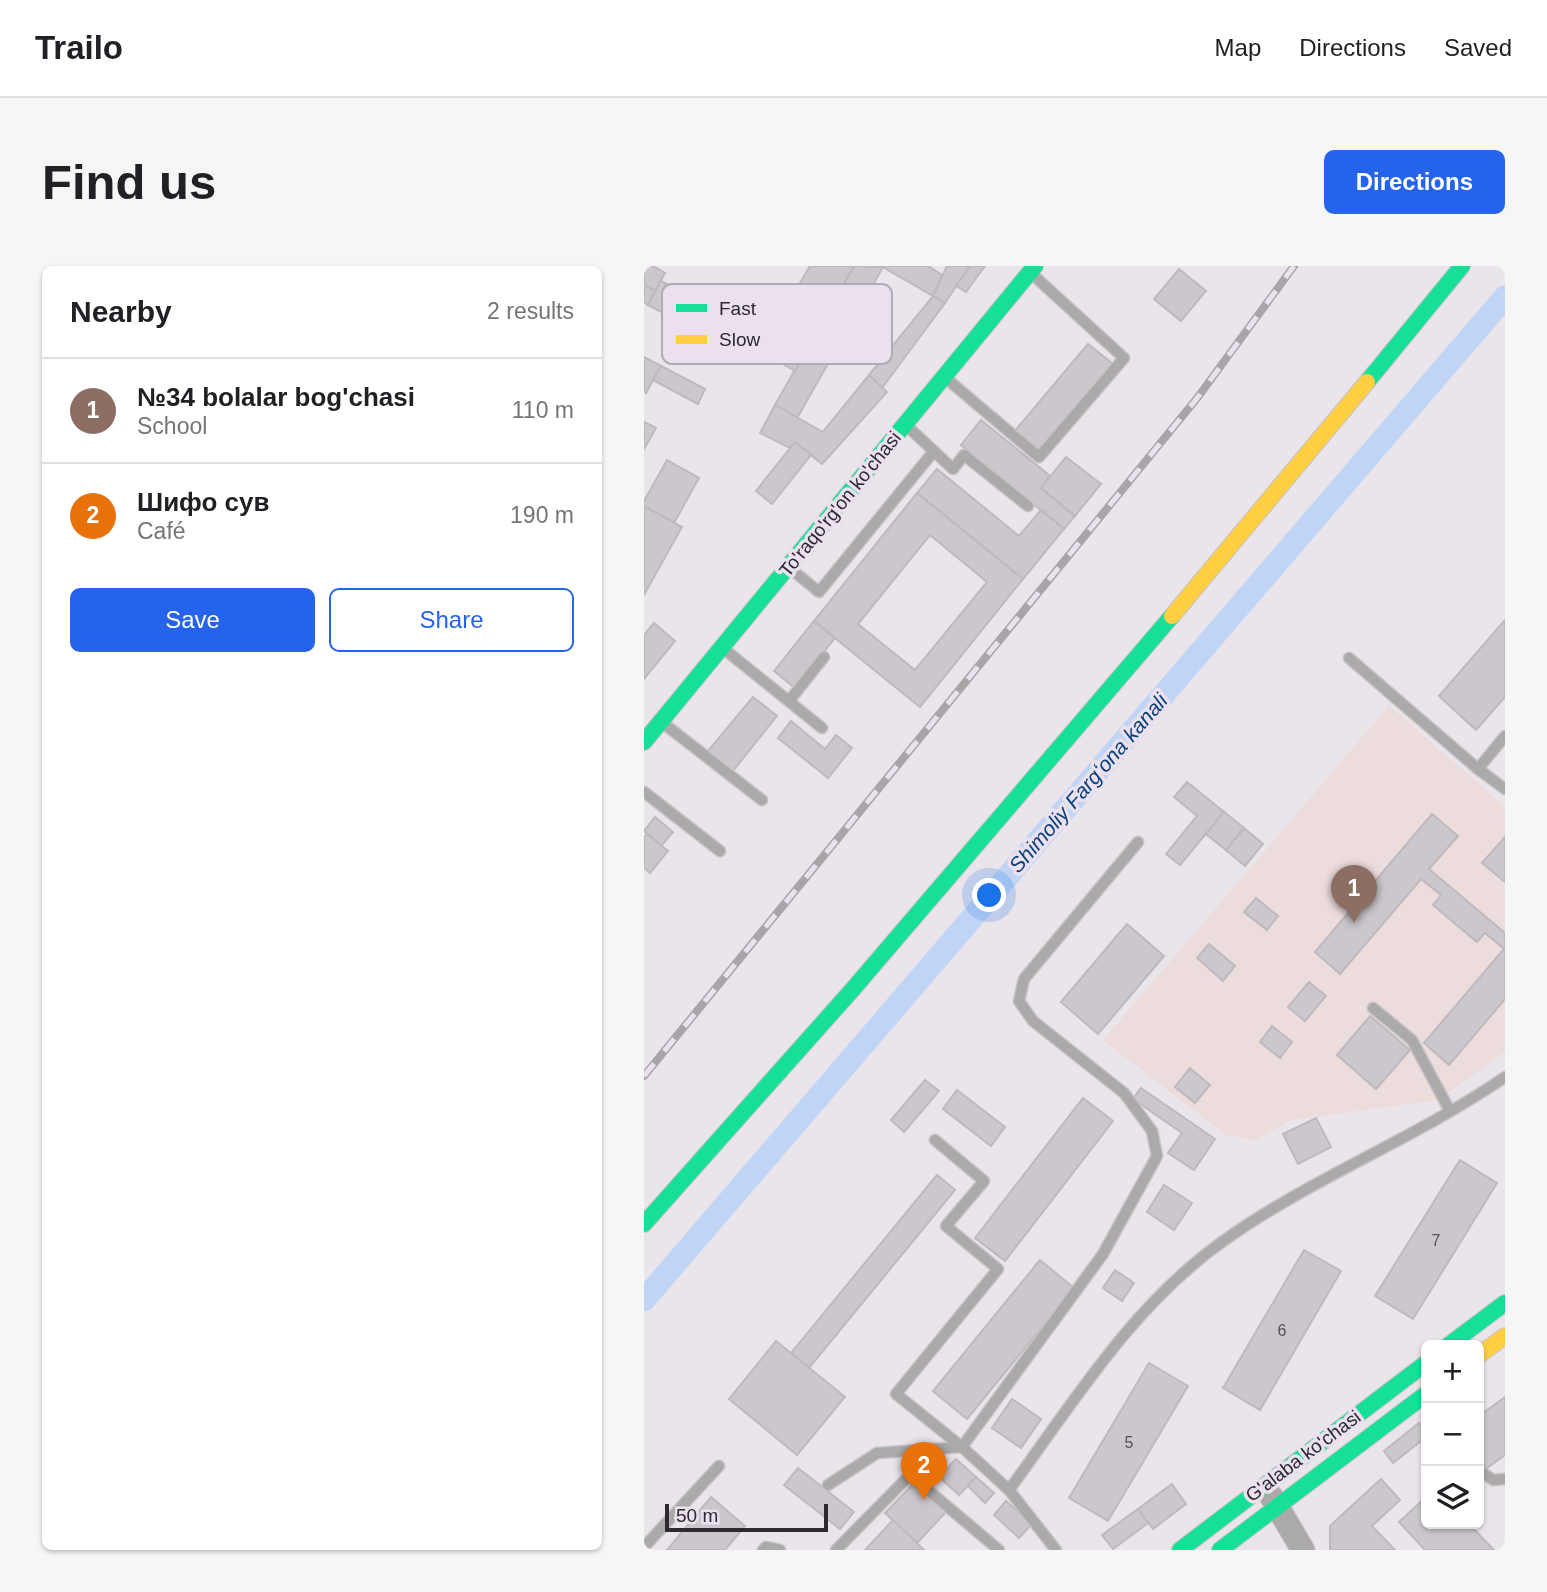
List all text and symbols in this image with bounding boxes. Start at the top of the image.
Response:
text: Trailo [35,29,123,66]
text: Map [1215,34,1261,61]
text: Directions [1299,34,1406,61]
text: Saved [1444,34,1512,61]
button: Directions [1324,150,1505,214]
text: Find us [42,155,216,209]
legend [662,284,892,364]
text: Nearby [70,295,172,328]
text: 2 results [487,298,574,324]
text: Fast [719,298,757,319]
text: Slow [719,329,760,350]
text: №34 bolalar bog'chasi [137,382,415,412]
text: 1 [87,397,99,423]
text: 110 m [512,397,574,423]
text: School [137,413,207,439]
street label: To'raqo'rg'on ko'chasi [775,427,905,581]
text: Шифо сув [137,487,270,517]
text: 2 [87,502,99,528]
text: 190 m [510,502,574,528]
text: Café [137,518,186,544]
button: Save [70,588,315,652]
button: Share [329,588,574,652]
water label: Shimoliy Fargʻona kanali [1004,688,1173,877]
pin: 1 [1331,865,1377,923]
your location [972,878,1006,912]
house number: 7 [1432,1232,1441,1249]
house number: 6 [1278,1322,1287,1339]
map controls [1421,1340,1484,1529]
button: + [1421,1340,1484,1403]
button: − [1421,1403,1484,1466]
street label: G'alaba ko'chasi [1241,1406,1365,1506]
house number: 5 [1125,1434,1134,1451]
pin: 2 [901,1442,947,1500]
button: layers [1421,1466,1484,1529]
scale bar [665,1501,828,1533]
text: 50 m [676,1505,718,1526]

